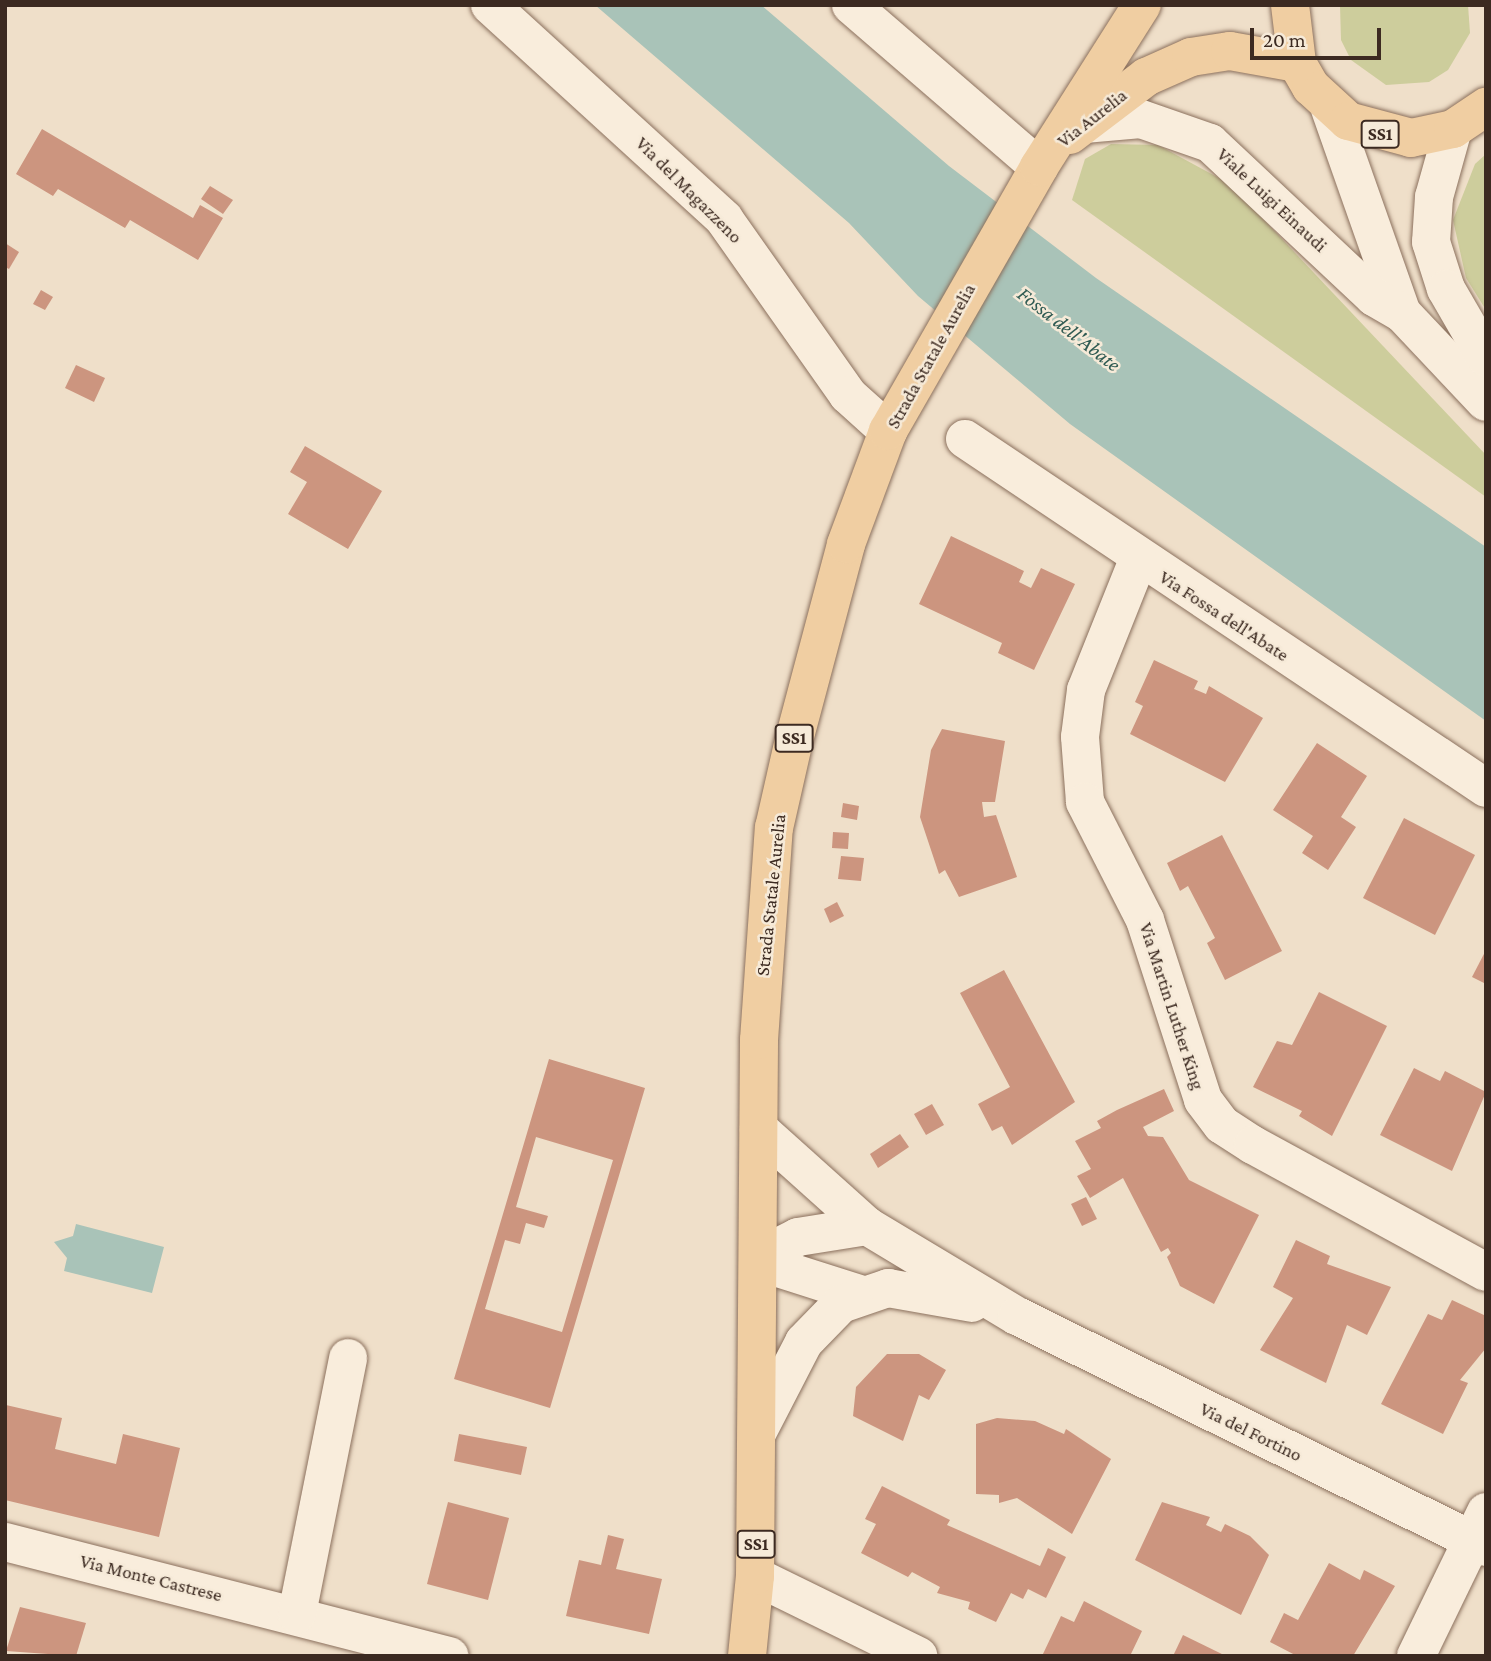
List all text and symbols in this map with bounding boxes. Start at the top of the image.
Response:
scale bar [1253,14,1384,58]
text: 20 m [1263,28,1306,52]
street label: Via Aurelia [1053,84,1131,152]
road number: SS1 [1359,119,1401,148]
street label: Via del Magazzeno [631,132,747,248]
street label: Viale Luigi Einaudi [1212,143,1332,257]
street label: Strada Statale Aurelia [882,279,980,433]
water label: Fossa dell'Abate [1013,281,1125,377]
street label: Via Fossa dell'Abate [1155,566,1293,666]
road number: SS1 [773,724,815,752]
street label: Strada Statale Aurelia [751,813,791,977]
street label: Via Martin Luther King [1134,920,1210,1092]
street label: Via del Fortino [1196,1397,1306,1467]
road number: SS1 [735,1530,777,1559]
street label: Via Monte Castrese [78,1549,224,1607]

